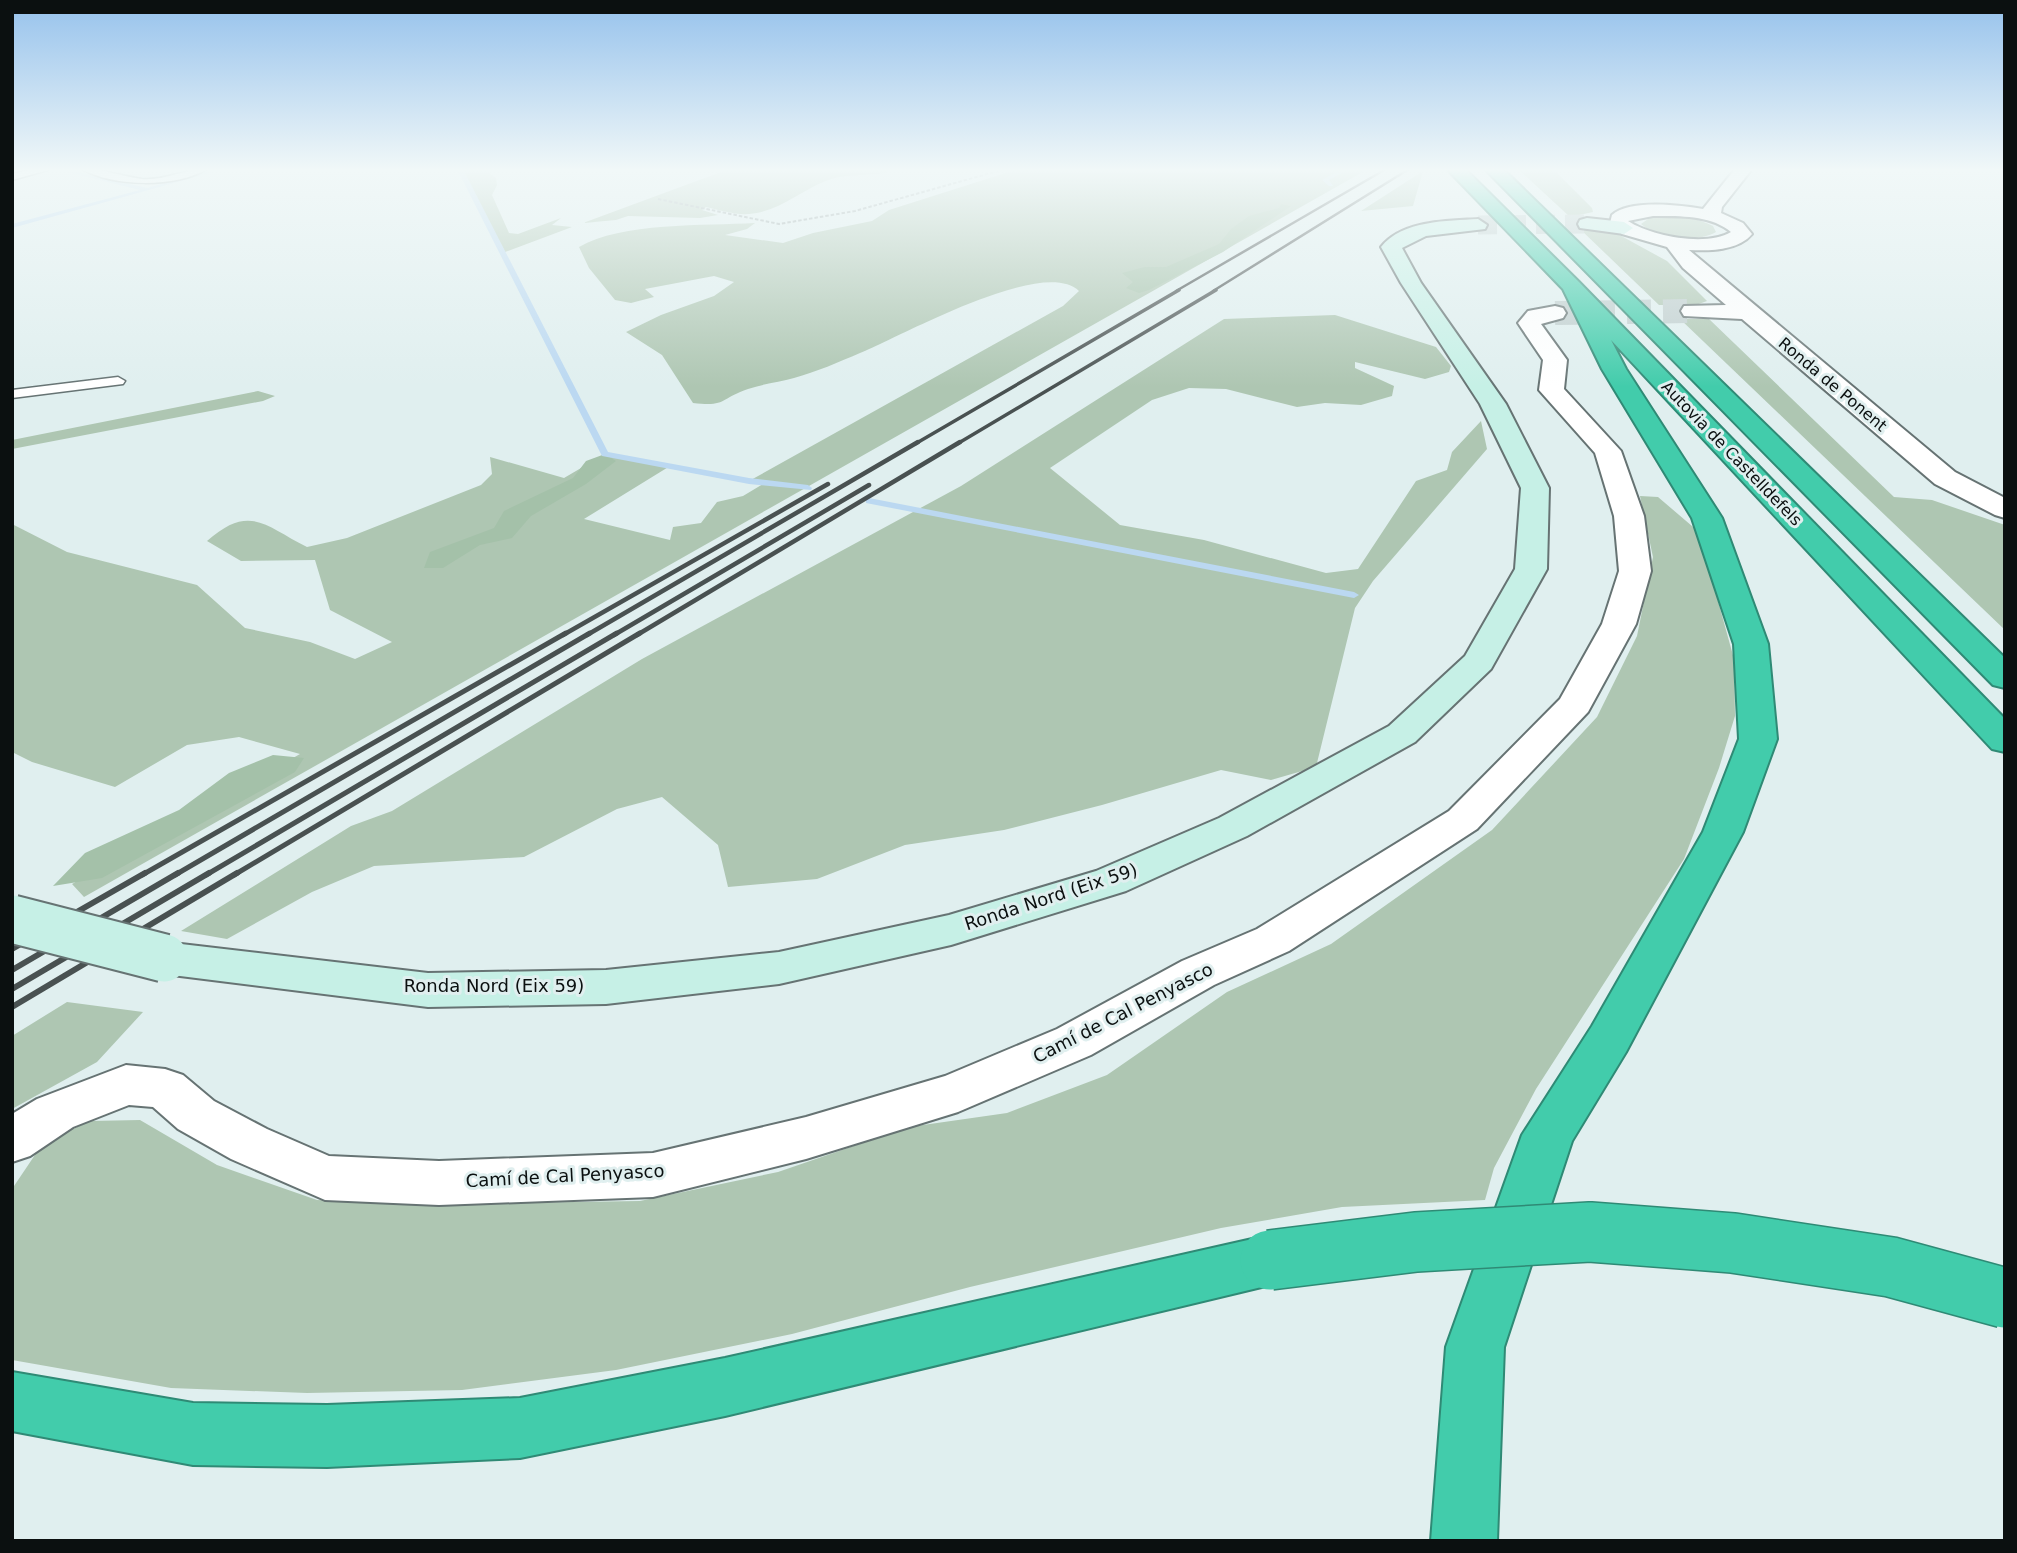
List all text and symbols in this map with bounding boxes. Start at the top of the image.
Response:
street label: Ronda de Ponent [1775,333,1891,435]
street label: Autovia de Castelldefels [1658,377,1806,530]
street label: Ronda Nord (Eix 59) [962,859,1140,934]
street label: Camí de Cal Penyasco [1029,958,1216,1067]
street label: Ronda Nord (Eix 59) [404,975,584,996]
street label: Camí de Cal Penyasco [465,1160,665,1191]

